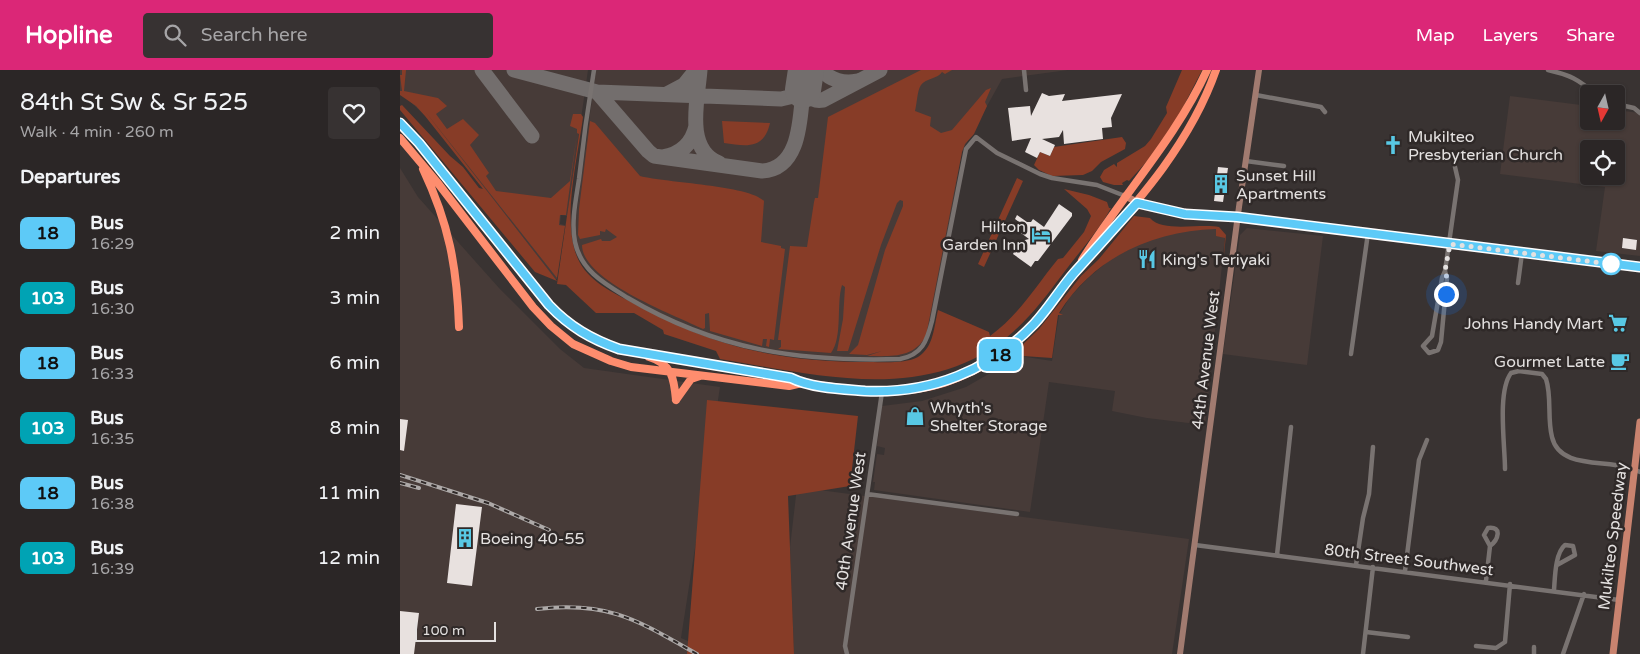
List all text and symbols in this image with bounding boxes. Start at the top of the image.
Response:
search box [143,13,493,58]
text: Hopline [25,21,113,50]
icon: search [161,21,189,49]
text: Search here [201,24,308,46]
text: Map [1416,24,1455,46]
text: Layers [1483,24,1538,46]
text: Share [1566,24,1615,46]
north arrow [1580,85,1625,130]
map controls [1580,85,1625,185]
button: heart [328,87,380,139]
text: 84th St Sw & Sr 525 [20,88,248,117]
text: Walk · 4 min · 260 m [20,122,174,142]
place label: Mukilteo Presbyterian Church [1408,127,1563,165]
church icon: Mukilteo Presbyterian Church [1382,134,1404,156]
button: locate [1580,140,1625,185]
text: Departures [20,166,120,188]
place label: Sunset Hill Apartments [1236,166,1326,204]
building icon: Sunset Hill Apartments [1210,173,1232,195]
text: Bus [90,212,124,234]
place label: Hilton Garden Inn [942,217,1026,255]
text: 18 [36,222,59,244]
text: 2 min [329,222,380,244]
hotel icon: Hilton Garden Inn [1030,224,1052,246]
text: 16:29 [90,234,134,254]
restaurant icon: King's Teriyaki [1136,248,1158,270]
place label: King's Teriyaki [1162,250,1270,270]
unlabelled marker [1600,253,1622,275]
text: Bus [90,277,124,299]
your location [1434,282,1459,307]
text: 103 [31,287,64,309]
text: 3 min [329,287,380,309]
street label: 44th Avenue West [1188,290,1224,431]
text: 16:30 [90,299,134,319]
supermarket icon: Johns Handy Mart [1607,312,1629,334]
place label: Johns Handy Mart [1464,314,1603,334]
line badge: 18 [978,339,1022,371]
text: Bus [90,342,124,364]
text: 18 [989,344,1011,366]
cafe icon: Gourmet Latte [1609,350,1631,372]
text: 18 [36,352,59,374]
text: 6 min [329,352,380,374]
place label: Gourmet Latte [1494,352,1605,372]
text: 16:33 [90,364,134,384]
place label: Whyth's Shelter Storage [930,398,1047,436]
shop icon: Whyth's Shelter Storage [904,405,926,427]
text: Bus [90,407,124,429]
text: 103 [31,417,64,439]
text: 8 min [329,417,380,439]
text: 16:35 [90,429,134,449]
street label: 40th Avenue West [831,451,871,592]
street label: Mukilteo Speedway [1594,461,1632,611]
text: Bus [90,472,124,494]
text: 18 [36,482,59,504]
text: 11 min [317,482,380,504]
text: 16:38 [90,494,134,514]
building icon: Boeing 40-55 [454,527,476,549]
place label: Boeing 40-55 [480,529,585,549]
text: Bus [90,537,124,559]
street label: 80th Street Southwest [1323,540,1495,580]
text: 103 [31,547,64,569]
text: 12 min [317,547,380,569]
text: 16:39 [90,559,134,579]
scale bar [415,619,496,642]
text: 100 m [422,622,465,639]

